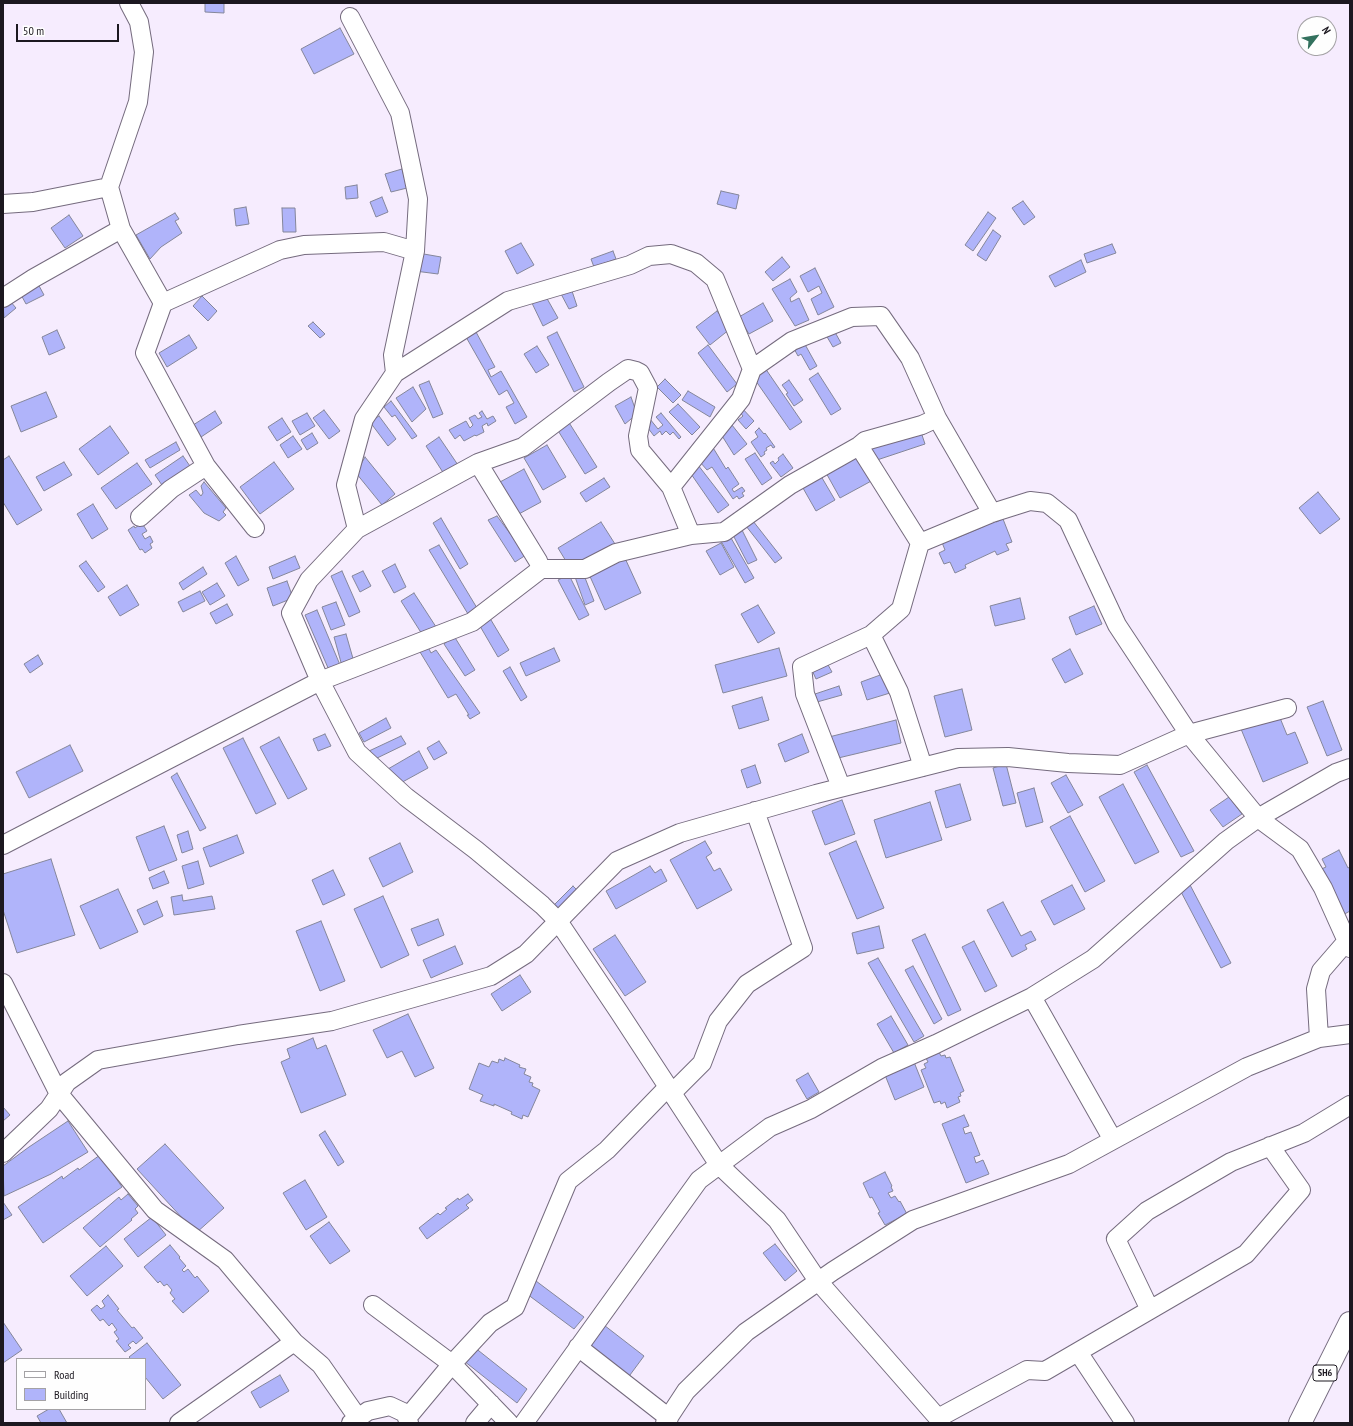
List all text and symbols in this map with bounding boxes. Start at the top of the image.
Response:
scale bar [18,16,121,42]
north arrow [1297,16,1337,56]
text: 50 m [23,23,44,38]
text: N [1319,24,1334,36]
legend [16,1358,146,1410]
road number: SH6 [1313,1365,1337,1381]
text: Road [54,1367,74,1382]
text: Building [54,1387,89,1402]

